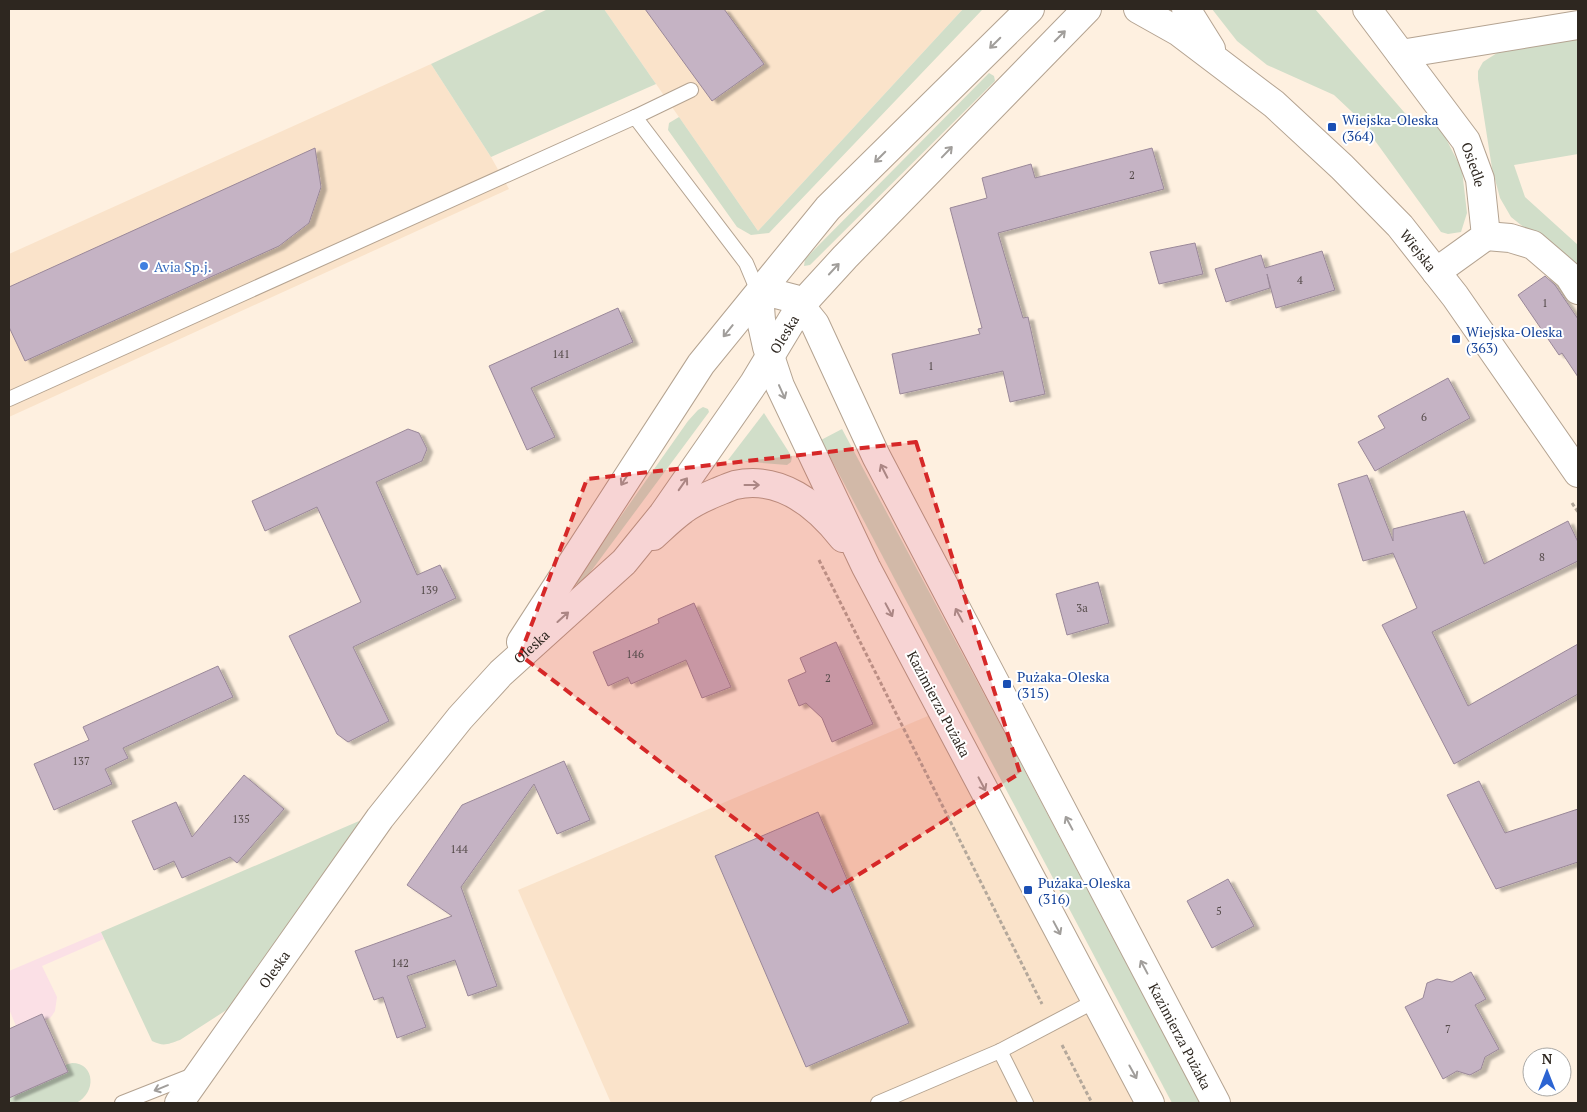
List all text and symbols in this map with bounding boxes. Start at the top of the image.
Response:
one-way arrow [1054,30,1066,42]
one-way arrow [989,37,1001,49]
place label: Wiejska-Oleska (364) [1342,110,1439,145]
marker: Wiejska-Oleska (364) [1326,121,1338,133]
street label: Osiedle [1458,139,1490,188]
one-way arrow [940,146,953,158]
one-way arrow [874,151,886,163]
house number: 2 [1129,168,1135,182]
street label: Wiejska [1396,225,1441,275]
place label: Avia Sp.j. [154,257,212,276]
marker: Avia Sp.j. [138,260,150,272]
one-way arrow [828,263,840,275]
house number: 4 [1297,273,1303,287]
house number: 1 [1542,296,1548,310]
street label: Oleska [765,311,803,357]
place label: Wiejska-Oleska (363) [1466,322,1563,357]
one-way arrow [722,325,733,338]
marker: Wiejska-Oleska (363) [1450,333,1462,345]
house number: 141 [552,347,570,361]
house number: 1 [928,359,934,373]
one-way arrow [778,384,788,399]
house number: 6 [1421,410,1427,424]
one-way arrow [879,464,888,479]
one-way arrow [620,472,630,486]
one-way arrow [678,477,688,491]
one-way arrow [744,480,760,489]
house number: 8 [1539,550,1545,564]
house number: 139 [420,583,438,597]
house number: 3a [1076,601,1088,615]
one-way arrow [884,602,894,617]
one-way arrow [954,608,963,623]
one-way arrow [556,611,569,623]
street label: Oleska [509,625,553,667]
house number: 146 [626,647,644,661]
street label: Kazimierza Pużaka [903,648,975,760]
place label: Pużaka-Oleska (315) [1017,667,1109,702]
house number: 2 [825,671,831,685]
marker: Pużaka-Oleska (315) [1001,678,1013,690]
house number: 137 [72,754,90,768]
one-way arrow [978,776,987,791]
house number: 135 [232,812,250,826]
one-way arrow [1064,816,1073,831]
house number: 144 [450,842,468,856]
place label: Pużaka-Oleska (316) [1038,873,1130,908]
marker: Pużaka-Oleska (316) [1022,884,1034,896]
house number: 5 [1216,904,1222,918]
one-way arrow [1053,920,1062,935]
street label: Oleska [254,946,293,992]
house number: 142 [391,956,409,970]
one-way arrow [1139,960,1148,975]
street label: Kazimierza Pużaka [1145,979,1217,1092]
house number: 7 [1445,1022,1451,1036]
north arrow [1522,1047,1572,1097]
text: N [1542,1049,1553,1068]
one-way arrow [1128,1064,1138,1079]
one-way arrow [154,1084,169,1093]

